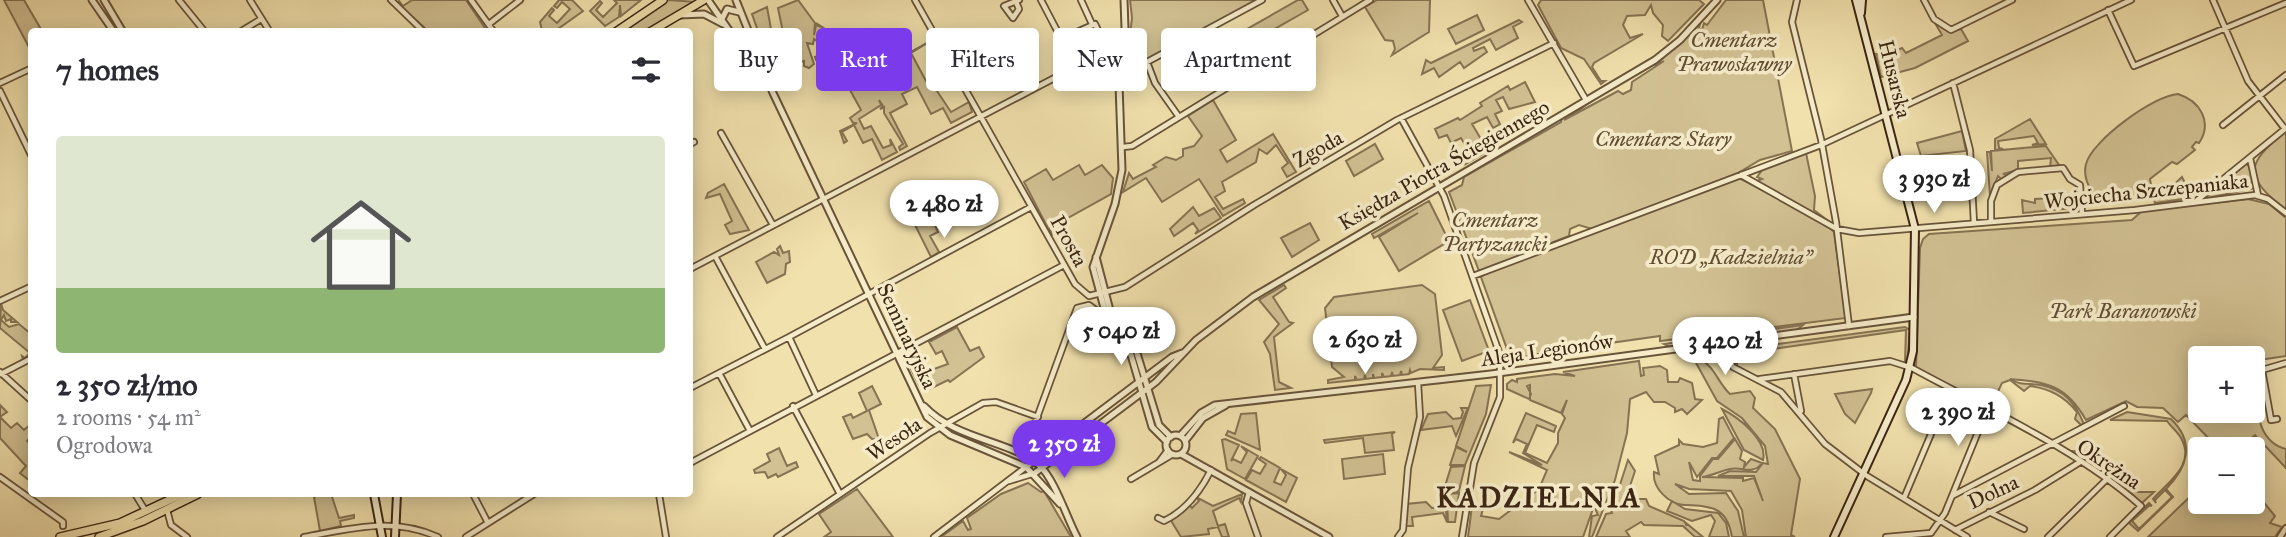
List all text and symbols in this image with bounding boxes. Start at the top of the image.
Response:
park label: Cmentarz Prawosławny [1676,27,1793,77]
chip: Buy [714,28,802,91]
chip: Rent [816,28,912,91]
chip: Filters [926,28,1039,91]
chip: New [1053,28,1147,91]
chip: Apartment [1161,28,1316,91]
street label: Husarska [1873,37,1917,121]
icon: filters [627,51,665,89]
text: 7 homes [56,52,159,88]
street label: Księdza Piotra Ściegiennego [1333,93,1554,236]
street label: Zgoda [1289,124,1348,174]
park label: Cmentarz Stary [1595,126,1732,152]
pin: 3 930 zł [1862,156,2006,215]
text: 3 930 zł [1899,164,1969,192]
street label: Wojciecha Szczepaniaka [2043,167,2250,215]
pin: 2 480 zł [872,180,1016,240]
icon: home [298,182,424,308]
text: 2 480 zł [906,189,982,217]
park label: Cmentarz Partyzancki [1443,207,1547,257]
street label: Prosta [1044,211,1094,271]
park label: ROD „Kadzielnia” [1649,244,1814,270]
street label: Seminaryjska [871,279,943,393]
park label: Park Baranowski [2049,298,2197,324]
pin: 5 040 zł [1049,308,1193,367]
text: 5 040 zł [1082,316,1160,344]
pin: 2 630 zł [1293,316,1437,376]
pin: 3 420 zł [1653,318,1797,377]
text: 2 630 zł [1329,325,1401,353]
text: 3 420 zł [1688,326,1762,354]
street label: Aleja Legionów [1478,328,1615,372]
map controls [2188,346,2265,514]
button: + [2188,346,2265,423]
text: 2 350 zł/mo [56,367,198,403]
pin: 2 390 zł [1886,388,2030,448]
text: 2 390 zł [1921,397,1995,425]
text: 2 rooms · 54 m² [56,403,201,431]
street label: Wesoła [862,411,927,467]
pin: 2 350 zł [992,420,1136,480]
text: 2 350 zł [1028,429,1100,457]
text: Ogrodowa [56,431,152,459]
street label: Okrężna [2072,433,2146,495]
button: − [2188,437,2265,514]
street label: Dolna [1963,469,2023,515]
district label: KADZIELNIA [1436,480,1642,515]

